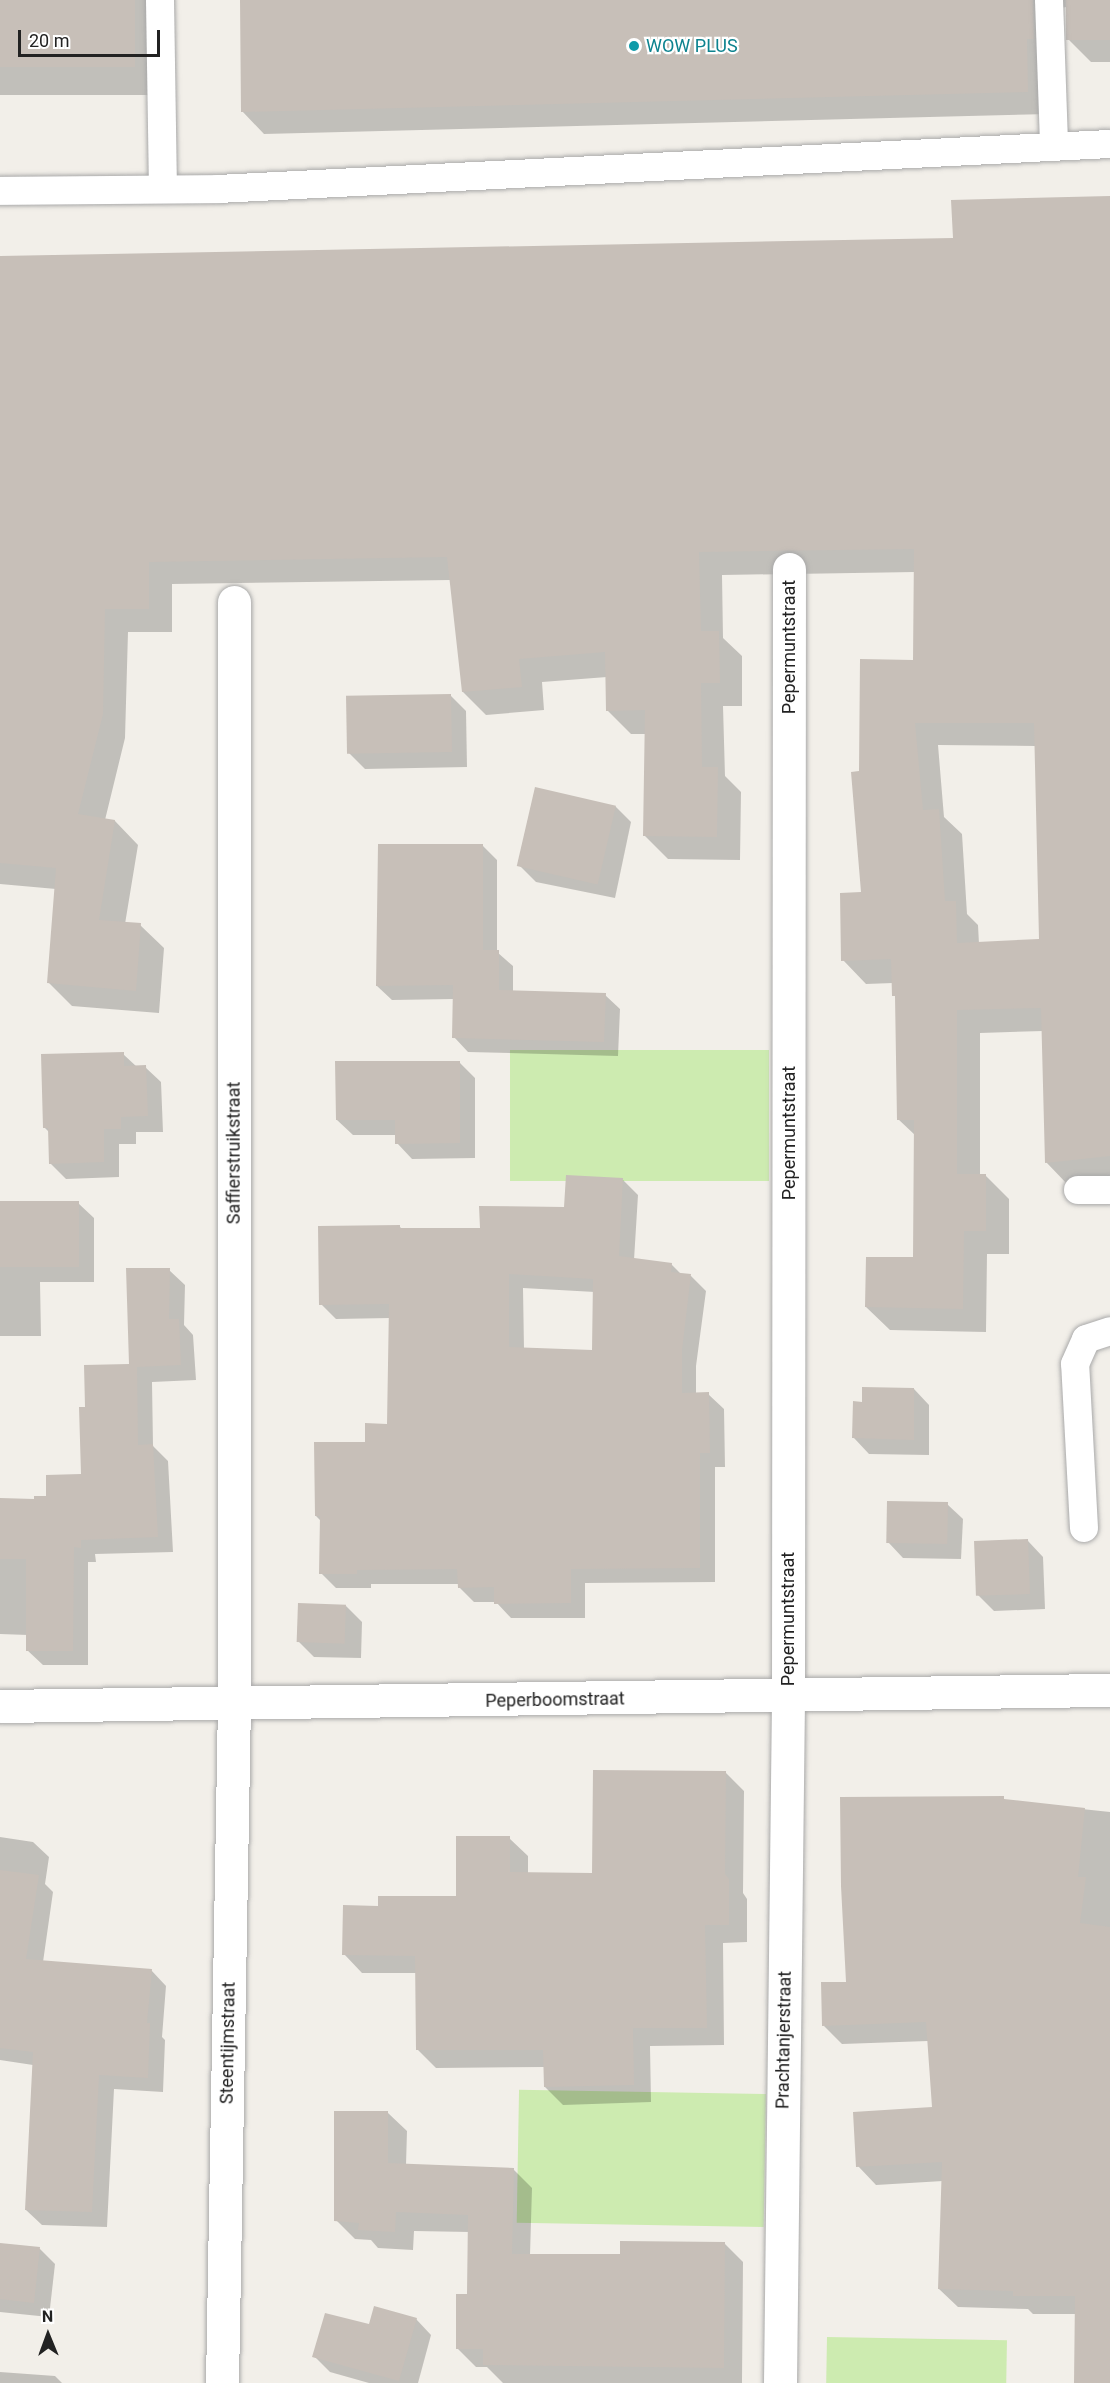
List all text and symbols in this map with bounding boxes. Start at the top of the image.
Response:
scale bar [21,18,164,56]
text: 20 m [29,30,69,51]
place label: WOW PLUS [646,35,738,57]
marker: WOW PLUS [627,39,641,53]
street label: Pepermuntstraat [778,580,800,714]
street label: Pepermuntstraat [778,1066,800,1200]
street label: Saffierstruikstraat [223,1082,245,1224]
street label: Pepermuntstraat [777,1552,799,1686]
street label: Peperboomstraat [485,1688,625,1712]
street label: Prachtanjerstraat [772,1971,796,2109]
street label: Steentijmstraat [216,1982,240,2104]
north arrow [18,2305,78,2365]
text: N [42,2307,53,2326]

